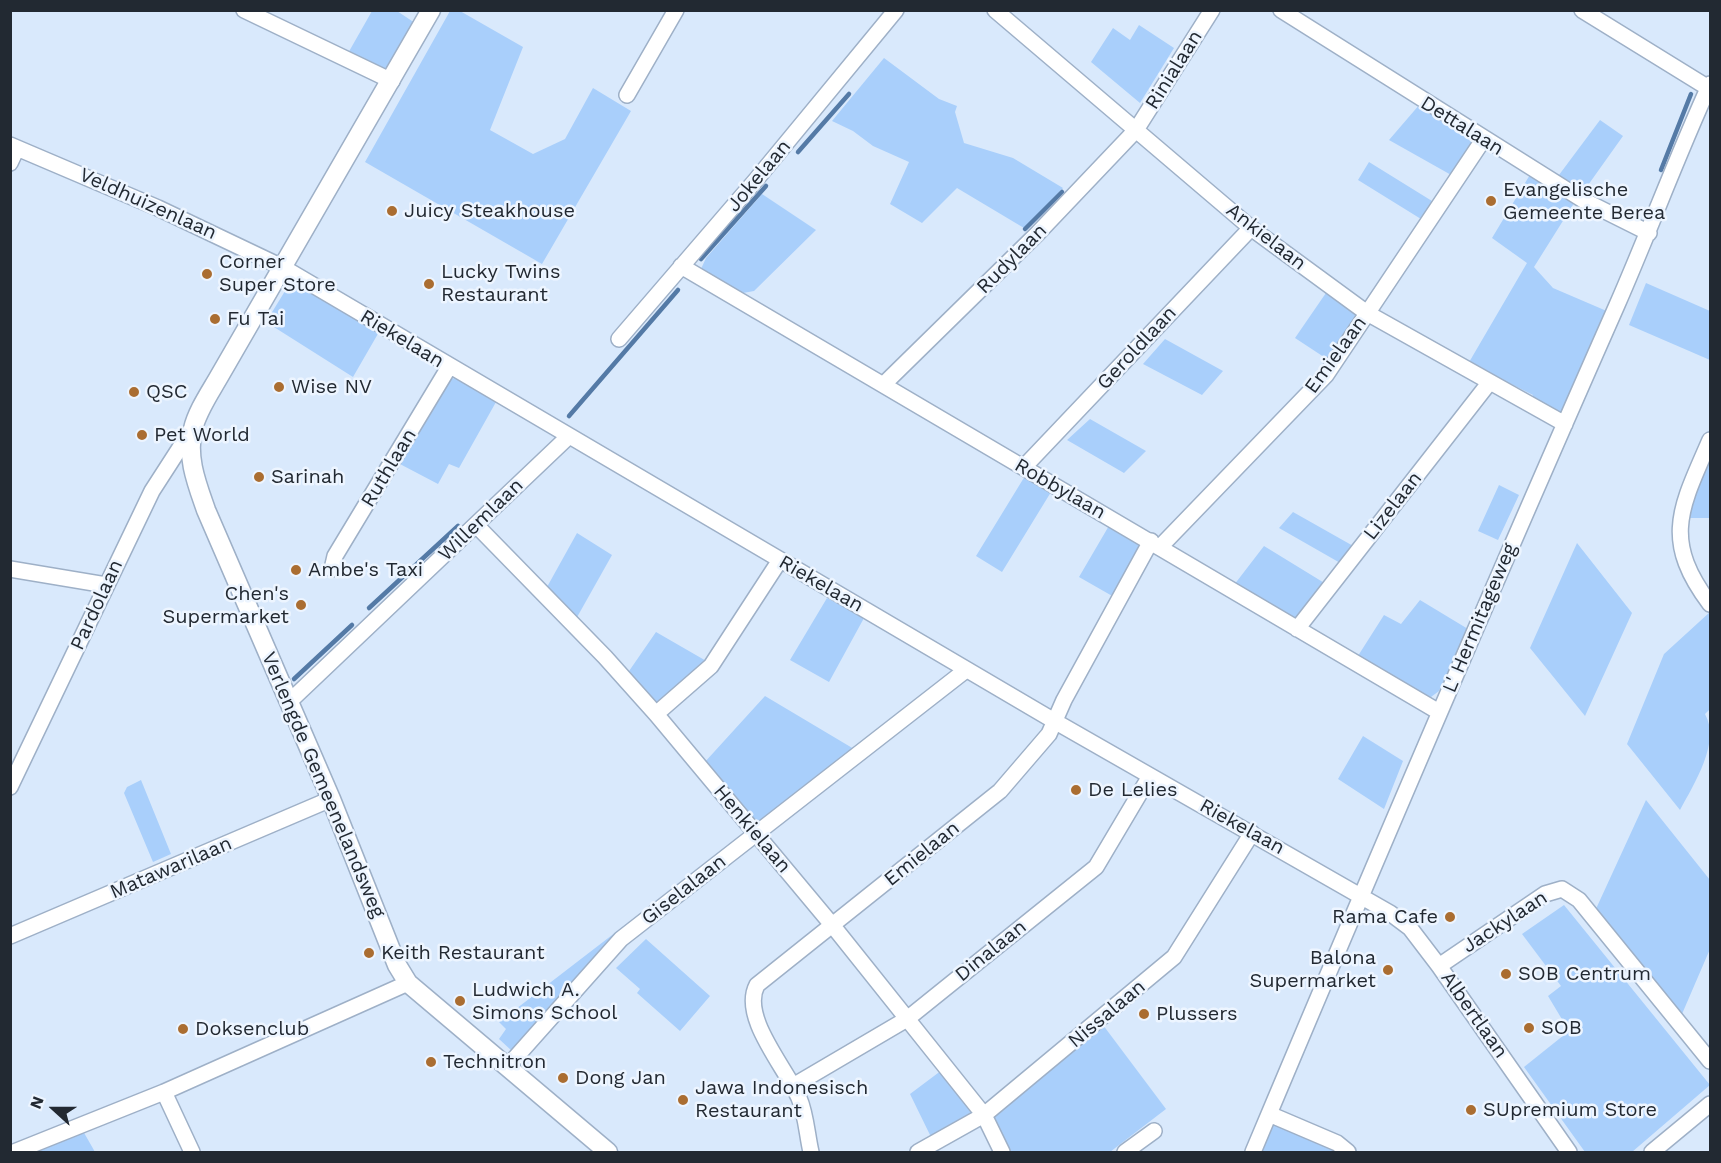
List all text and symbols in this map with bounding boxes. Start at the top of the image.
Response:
street label: Rinialaan [1140,26,1208,114]
street label: Dettalaan [1416,91,1508,161]
street label: Jokelaan [722,135,796,217]
street label: Veldhuizenlaan [76,163,220,245]
place label: Evangelische Gemeente Berea [1503,178,1665,225]
marker: Evangelische Gemeente Berea [1484,194,1498,208]
street label: Ankielaan [1221,198,1311,276]
place label: Juicy Steakhouse [404,199,575,223]
marker: Juicy Steakhouse [385,204,399,218]
street label: Rudylaan [972,219,1052,299]
place label: Corner Super Store [219,250,336,297]
place label: Lucky Twins Restaurant [441,260,561,307]
marker: Corner Super Store [200,267,214,281]
marker: Lucky Twins Restaurant [422,277,436,291]
street label: Geroldlaan [1092,301,1182,395]
street label: Riekelaan [356,305,448,373]
place label: Fu Tai [227,307,284,331]
marker: Fu Tai [208,312,222,326]
street label: Emielaan [1300,312,1372,398]
place label: Wise NV [291,375,372,399]
place label: QSC [146,380,187,404]
marker: Wise NV [272,380,286,394]
marker: QSC [127,385,141,399]
place label: Pet World [154,423,250,447]
street label: Ruthlaan [356,424,422,512]
marker: Pet World [135,428,149,442]
street label: Robbylaan [1010,453,1110,525]
place label: Sarinah [271,465,344,489]
street label: Lizelaan [1359,467,1427,545]
marker: Sarinah [252,470,266,484]
street label: Willemlaan [434,474,528,566]
street label: L' Hermitageweg [1438,540,1522,696]
street label: Riekelaan [774,550,868,618]
street label: Pardolaan [66,556,128,654]
place label: Ambe's Taxi [308,558,423,582]
marker: Ambe's Taxi [289,563,303,577]
place label: Chen's Supermarket [163,582,289,629]
marker: Chen's Supermarket [294,598,308,612]
street label: Verlengde Gemeenelandsweg [256,649,390,921]
place label: De Lelies [1088,778,1177,802]
street label: Henkielaan [708,780,796,878]
marker: De Lelies [1069,783,1083,797]
street label: Riekelaan [1195,794,1289,860]
street label: Emielaan [880,816,964,892]
street label: Matawarilaan [107,832,235,904]
street label: Giselalaan [637,850,731,930]
street label: Jackylaan [1458,886,1552,958]
place label: Rama Cafe [1332,905,1438,929]
marker: Rama Cafe [1443,910,1457,924]
street label: Dinalaan [951,915,1031,987]
place label: Keith Restaurant [381,941,545,965]
marker: Keith Restaurant [362,946,376,960]
place label: Balona Supermarket [1250,946,1376,993]
place label: SOB Centrum [1518,962,1651,986]
marker: Balona Supermarket [1381,963,1395,977]
street label: Albertlaan [1435,967,1513,1063]
marker: SOB Centrum [1499,967,1513,981]
street label: Nissalaan [1063,975,1151,1053]
place label: Ludwich A. Simons School [472,978,617,1025]
marker: Ludwich A. Simons School [453,994,467,1008]
place label: Plussers [1156,1002,1238,1026]
marker: Plussers [1137,1007,1151,1021]
place label: SOB [1541,1016,1582,1040]
place label: Doksenclub [195,1017,309,1041]
marker: SOB [1522,1021,1536,1035]
marker: Doksenclub [176,1022,190,1036]
place label: Technitron [443,1050,546,1074]
marker: Technitron [424,1055,438,1069]
place label: Dong Jan [575,1066,666,1090]
marker: Dong Jan [556,1071,570,1085]
place label: Jawa Indonesisch Restaurant [695,1076,868,1123]
north arrow [24,1079,84,1139]
text: N [26,1093,48,1111]
marker: Jawa Indonesisch Restaurant [676,1093,690,1107]
place label: SUpremium Store [1483,1098,1657,1122]
marker: SUpremium Store [1464,1103,1478,1117]

